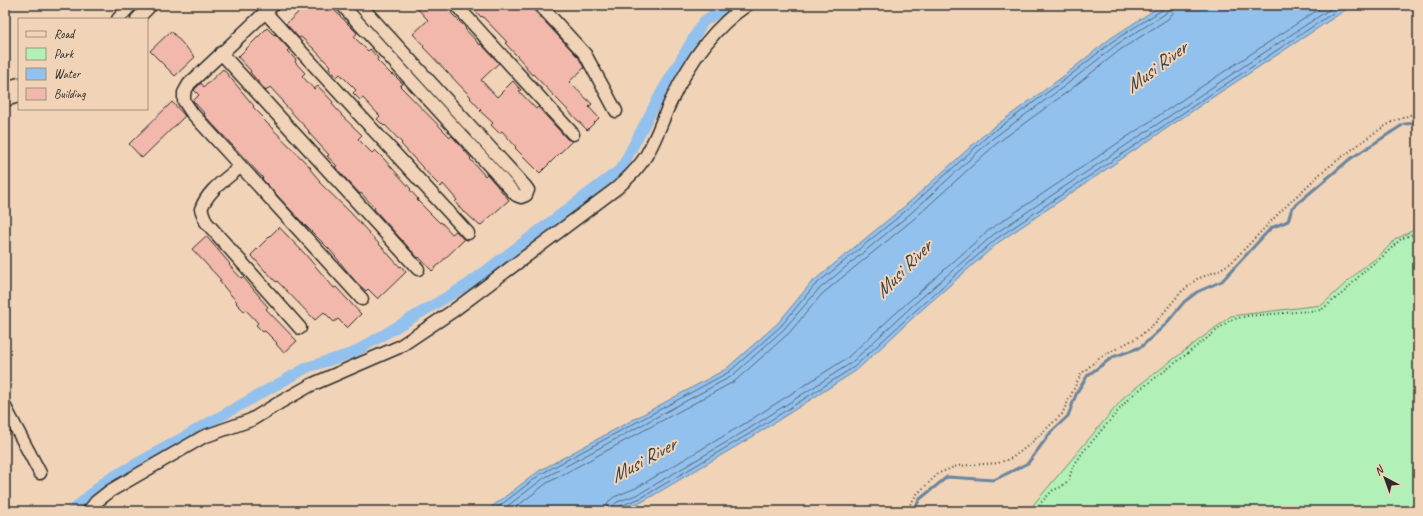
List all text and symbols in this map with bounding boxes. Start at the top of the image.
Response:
legend [18,18,148,110]
text: Road [54,26,76,42]
water label: Musi River [1120,33,1195,98]
text: Park [54,46,75,62]
text: Water [54,66,82,82]
text: Building [54,86,86,102]
water label: Musi River [869,232,940,303]
water label: Musi River [606,430,683,488]
north arrow [1365,458,1405,498]
text: N [1371,462,1387,478]

